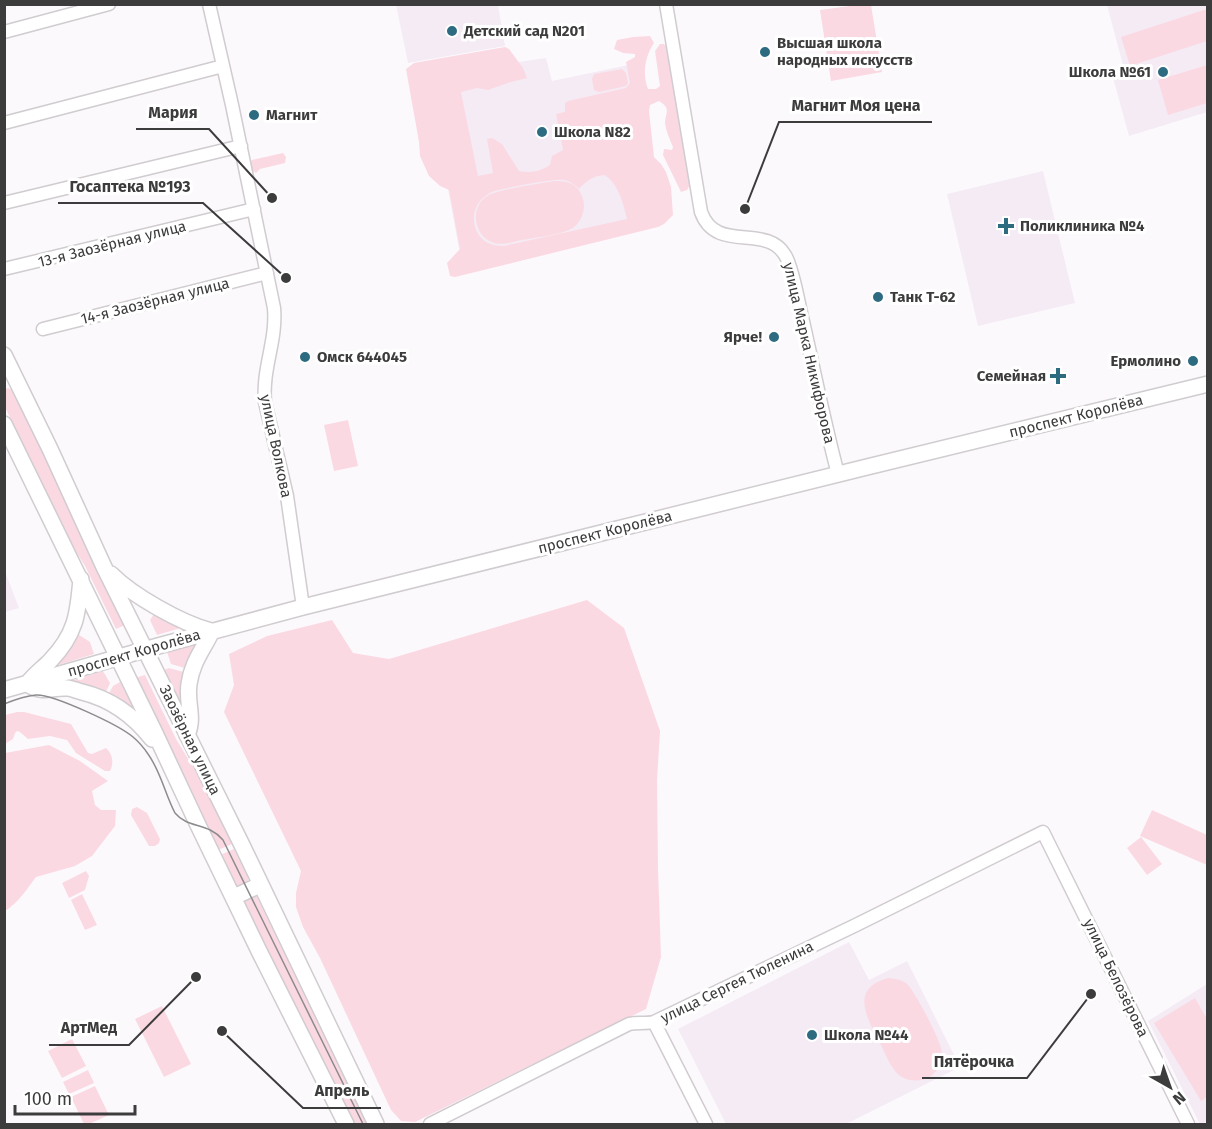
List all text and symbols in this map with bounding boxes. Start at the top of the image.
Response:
place label: Детский сад N201 [463,22,585,40]
marker: Детский сад N201 [445,24,459,38]
place label: Высшая школа народных искусств [777,34,913,69]
marker: Высшая школа народных искусств [758,45,772,59]
place label: Школа №61 [1069,63,1151,81]
marker: Школа №61 [1156,65,1170,79]
callout: Магнит Моя цена [779,88,932,122]
callout: Мария [136,95,209,129]
text: Магнит Моя цена [791,96,921,115]
text: Мария [148,103,198,122]
place label: Магнит [266,106,318,124]
marker: Магнит [247,108,261,122]
place label: Школа N82 [554,123,631,141]
marker: Школа N82 [535,125,549,139]
callout: Госаптека №193 [58,169,203,203]
text: Госаптека №193 [69,177,191,196]
street label: 13-я Заозёрная улица [36,217,188,271]
marker: Поликлиника №4 [997,217,1015,235]
place label: Поликлиника №4 [1020,217,1145,235]
street label: улица Марка Никифорова [779,261,839,445]
street label: 14-я Заозёрная улица [79,274,231,328]
place label: Танк Т-62 [890,288,956,306]
marker: Танк Т-62 [871,290,885,304]
place label: Ярче! [724,328,762,346]
marker: Ярче! [767,330,781,344]
place label: Омск 644045 [317,348,407,366]
marker: Омск 644045 [298,350,312,364]
place label: Ермолино [1110,352,1181,370]
marker: Ермолино [1186,354,1200,368]
place label: Семейная [977,367,1046,385]
marker: Семейная [1051,369,1065,383]
street label: проспект Королёва [1007,391,1145,441]
street label: улица Волкова [256,393,296,499]
street label: проспект Королёва [536,507,674,557]
street label: проспект Королёва [65,625,203,681]
street label: Заозёрная улица [156,682,224,798]
street label: улица Белозёрова [1080,916,1152,1040]
street label: улица Сергея Тюленина [658,937,816,1027]
callout: АртМед [49,1011,129,1045]
text: АртМед [60,1018,117,1037]
place label: Школа №44 [824,1026,909,1044]
marker: Школа №44 [805,1028,819,1042]
callout: Пятёрочка [922,1044,1027,1078]
text: Пятёрочка [934,1052,1014,1071]
north arrow [1140,1057,1200,1117]
callout: Апрель [303,1074,381,1108]
scale bar [15,1078,135,1116]
text: Апрель [314,1081,370,1100]
text: N [1169,1087,1189,1109]
text: 100 m [24,1088,72,1110]

